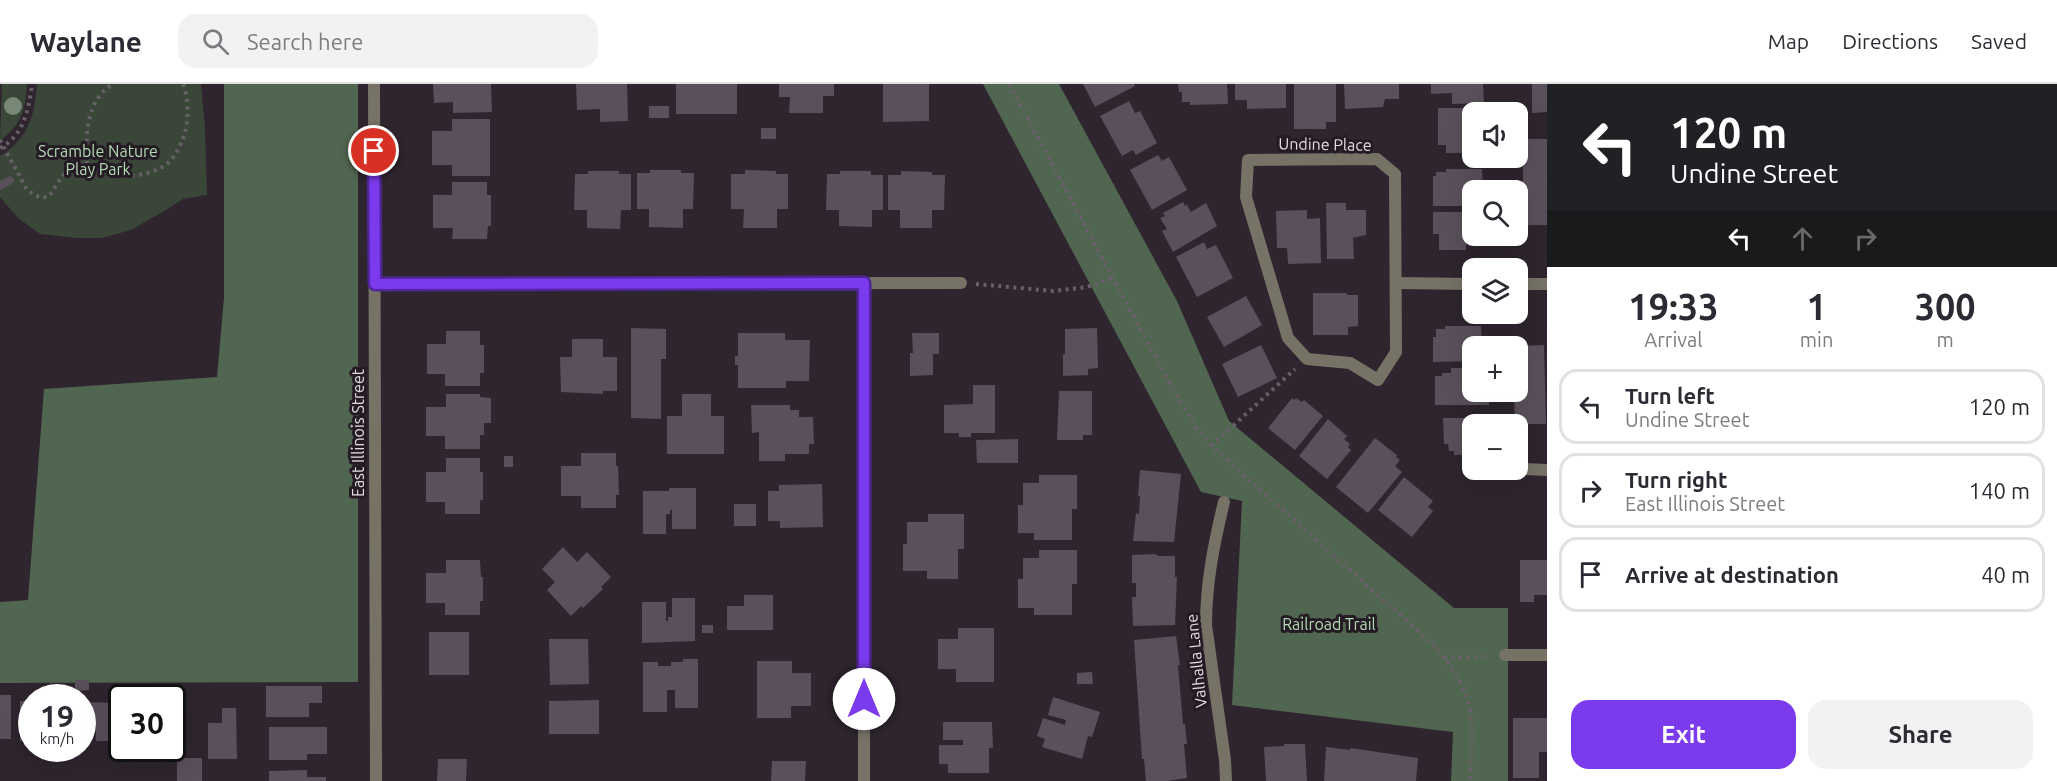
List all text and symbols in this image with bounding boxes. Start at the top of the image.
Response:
search box [178,14,598,68]
icon: search [199,25,232,58]
text: Waylane [30,26,142,57]
text: Search here [247,29,363,54]
text: Map [1768,29,1809,53]
text: Directions [1842,29,1938,53]
text: Saved [1971,29,2027,53]
map controls [1462,102,1528,480]
button: sound [1462,102,1528,168]
icon: left [1571,108,1649,186]
text: 120 m [1670,109,1787,156]
pin [348,125,399,176]
icon: arrive [357,134,390,167]
street label: Undine Place [1278,134,1372,154]
park label: Scramble Nature Play Park [38,142,158,178]
text: Undine Street [1670,158,1838,188]
button: search [1462,180,1528,246]
icon: left [1723,222,1756,255]
icon: ahead [1786,222,1819,255]
icon: right [1849,222,1882,255]
button: layers [1462,258,1528,324]
text: 19:33 [1628,286,1718,327]
text: 1 [1806,286,1827,327]
text: 300 [1915,286,1976,327]
text: Arrival [1644,328,1703,351]
text: min [1800,328,1833,351]
text: m [1937,328,1954,351]
button: + [1462,336,1528,402]
street label: East Illinois Street [349,368,367,497]
text: Turn left [1625,383,1715,408]
icon: left [1574,390,1607,423]
text: 120 m [1969,394,2030,419]
text: Undine Street [1625,408,1750,431]
button: − [1462,414,1528,480]
text: Turn right [1625,467,1727,492]
icon: right [1574,474,1607,507]
text: 140 m [1969,478,2030,503]
text: East Illinois Street [1625,492,1785,515]
icon: arrive [1574,558,1607,591]
text: Arrive at destination [1625,562,1839,587]
text: 40 m [1981,562,2030,587]
street label: Valhalla Lane [1182,613,1210,709]
park label: Railroad Trail [1282,615,1376,633]
position arrow [832,667,896,731]
speed limit sign: 30 [108,684,186,762]
text: 19 [40,699,74,733]
button: Exit [1571,700,1796,769]
button: Share [1808,700,2033,769]
text: km/h [40,730,74,747]

